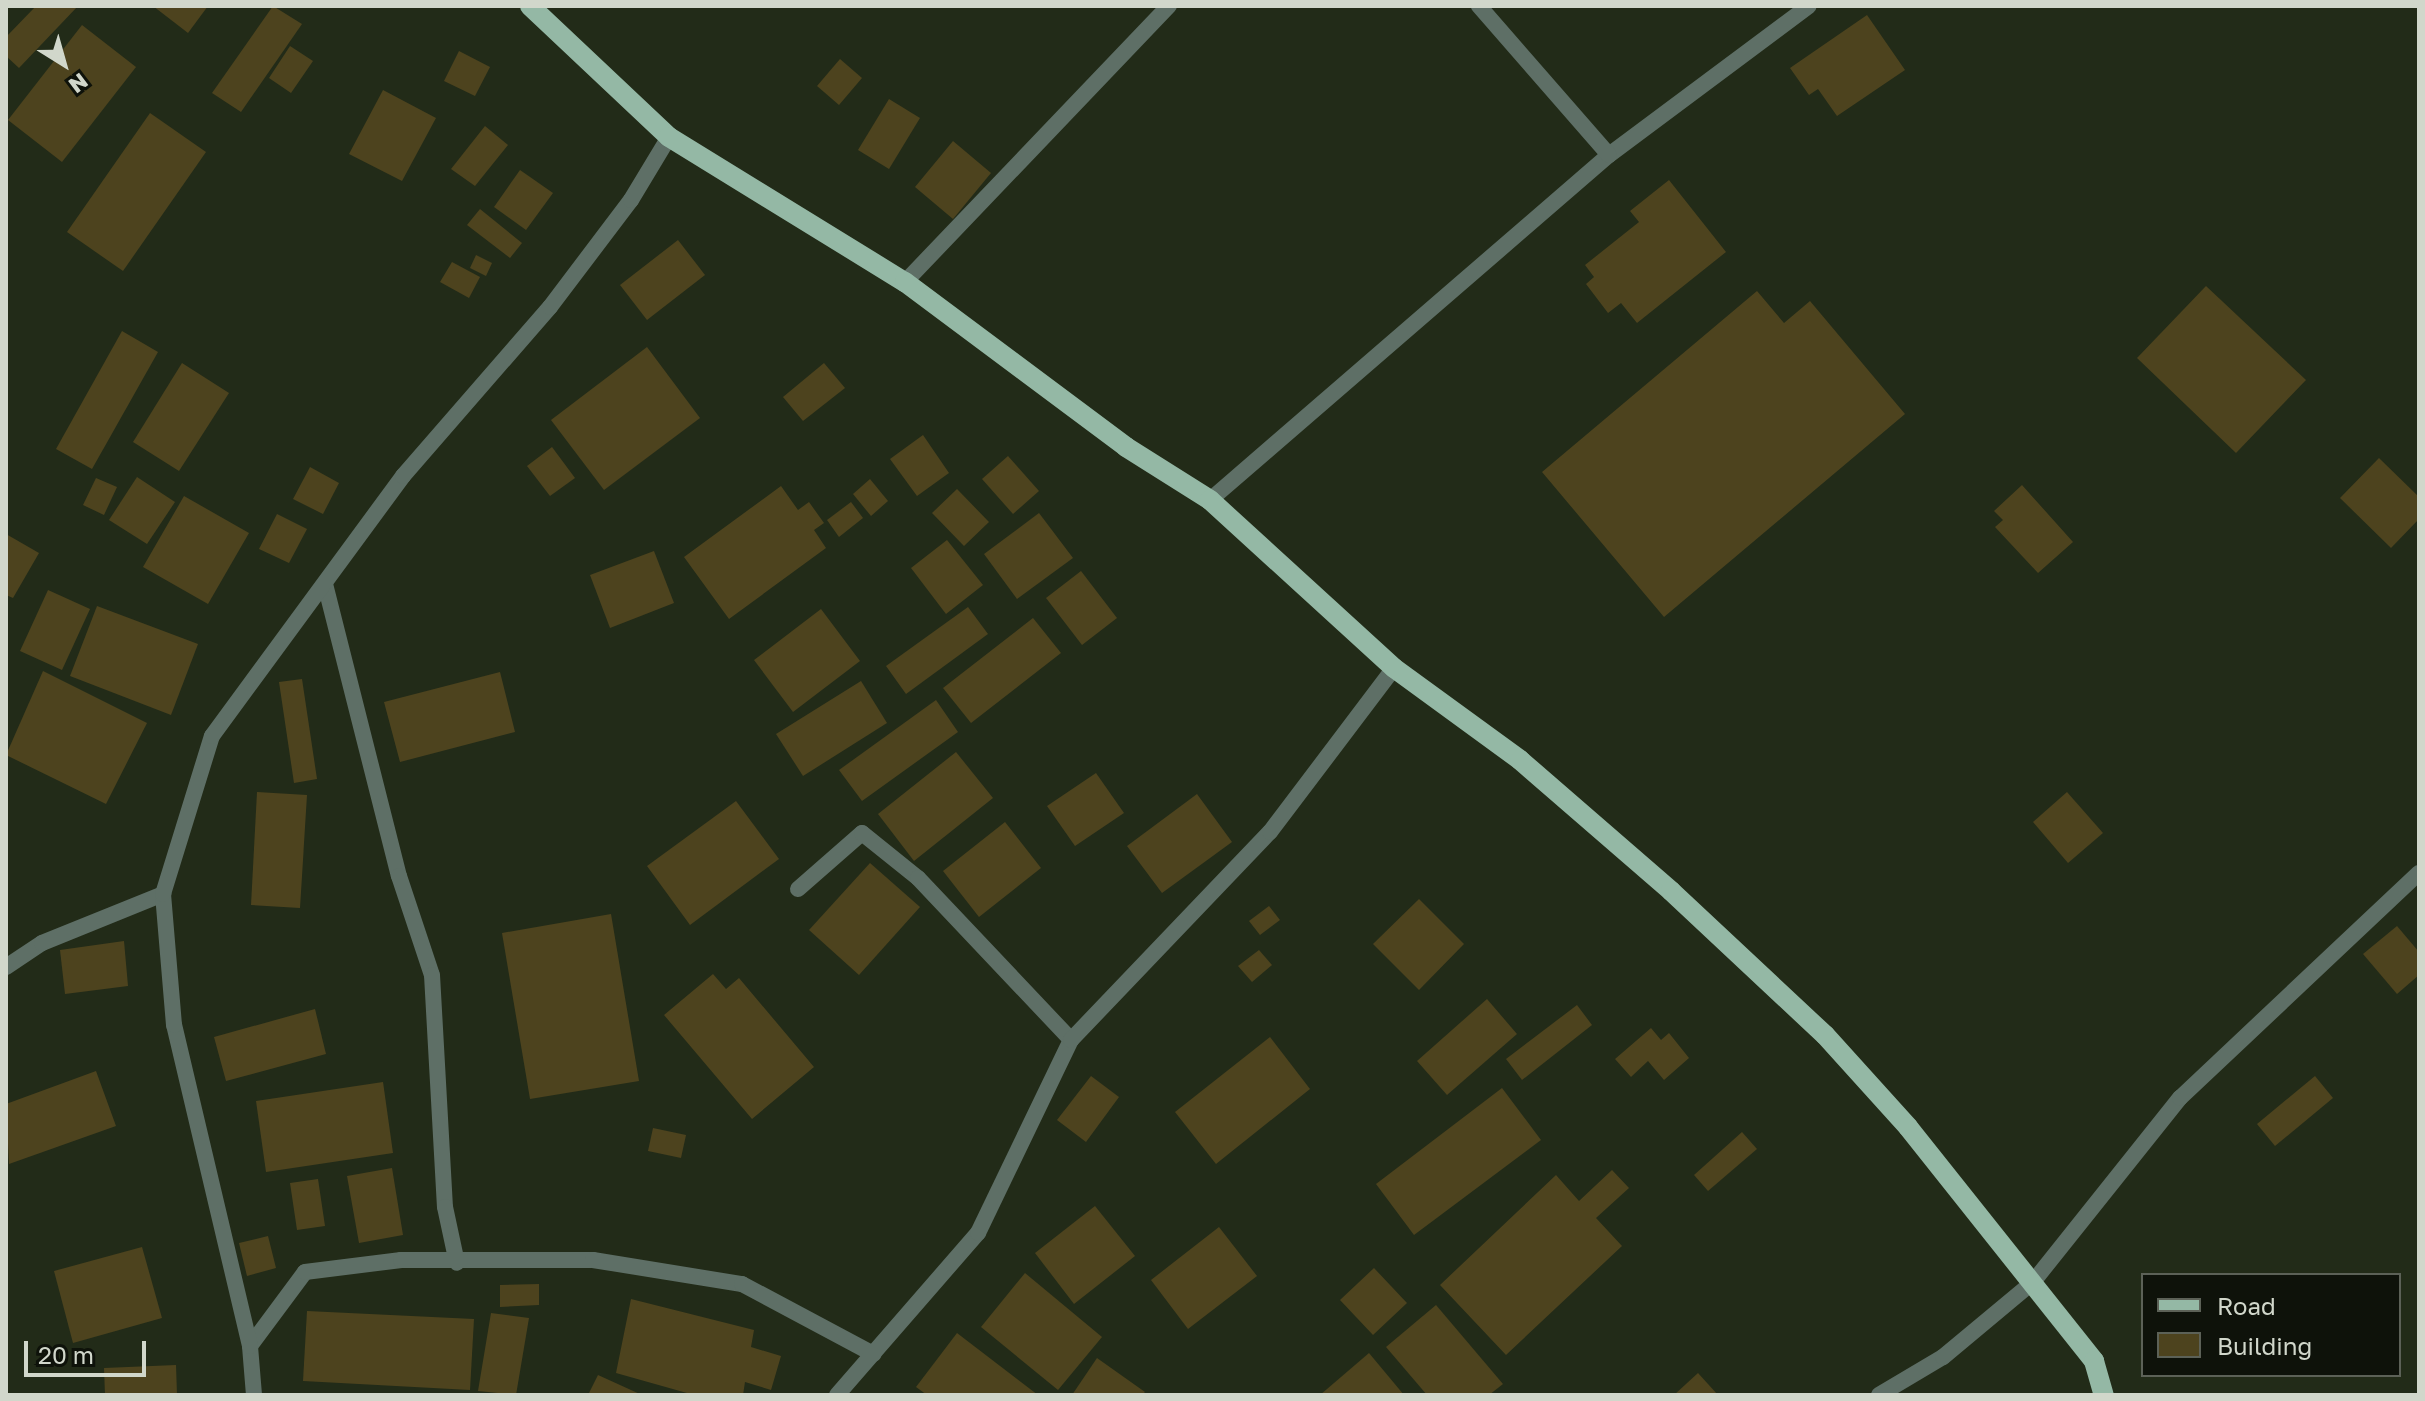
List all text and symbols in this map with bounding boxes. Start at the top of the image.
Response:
north arrow [24,24,104,104]
text: N [64,68,94,99]
legend [2141,1273,2401,1377]
text: Road [2217,1291,2276,1320]
scale bar [28,1325,150,1375]
text: Building [2217,1331,2312,1360]
text: 20 m [38,1340,94,1369]

